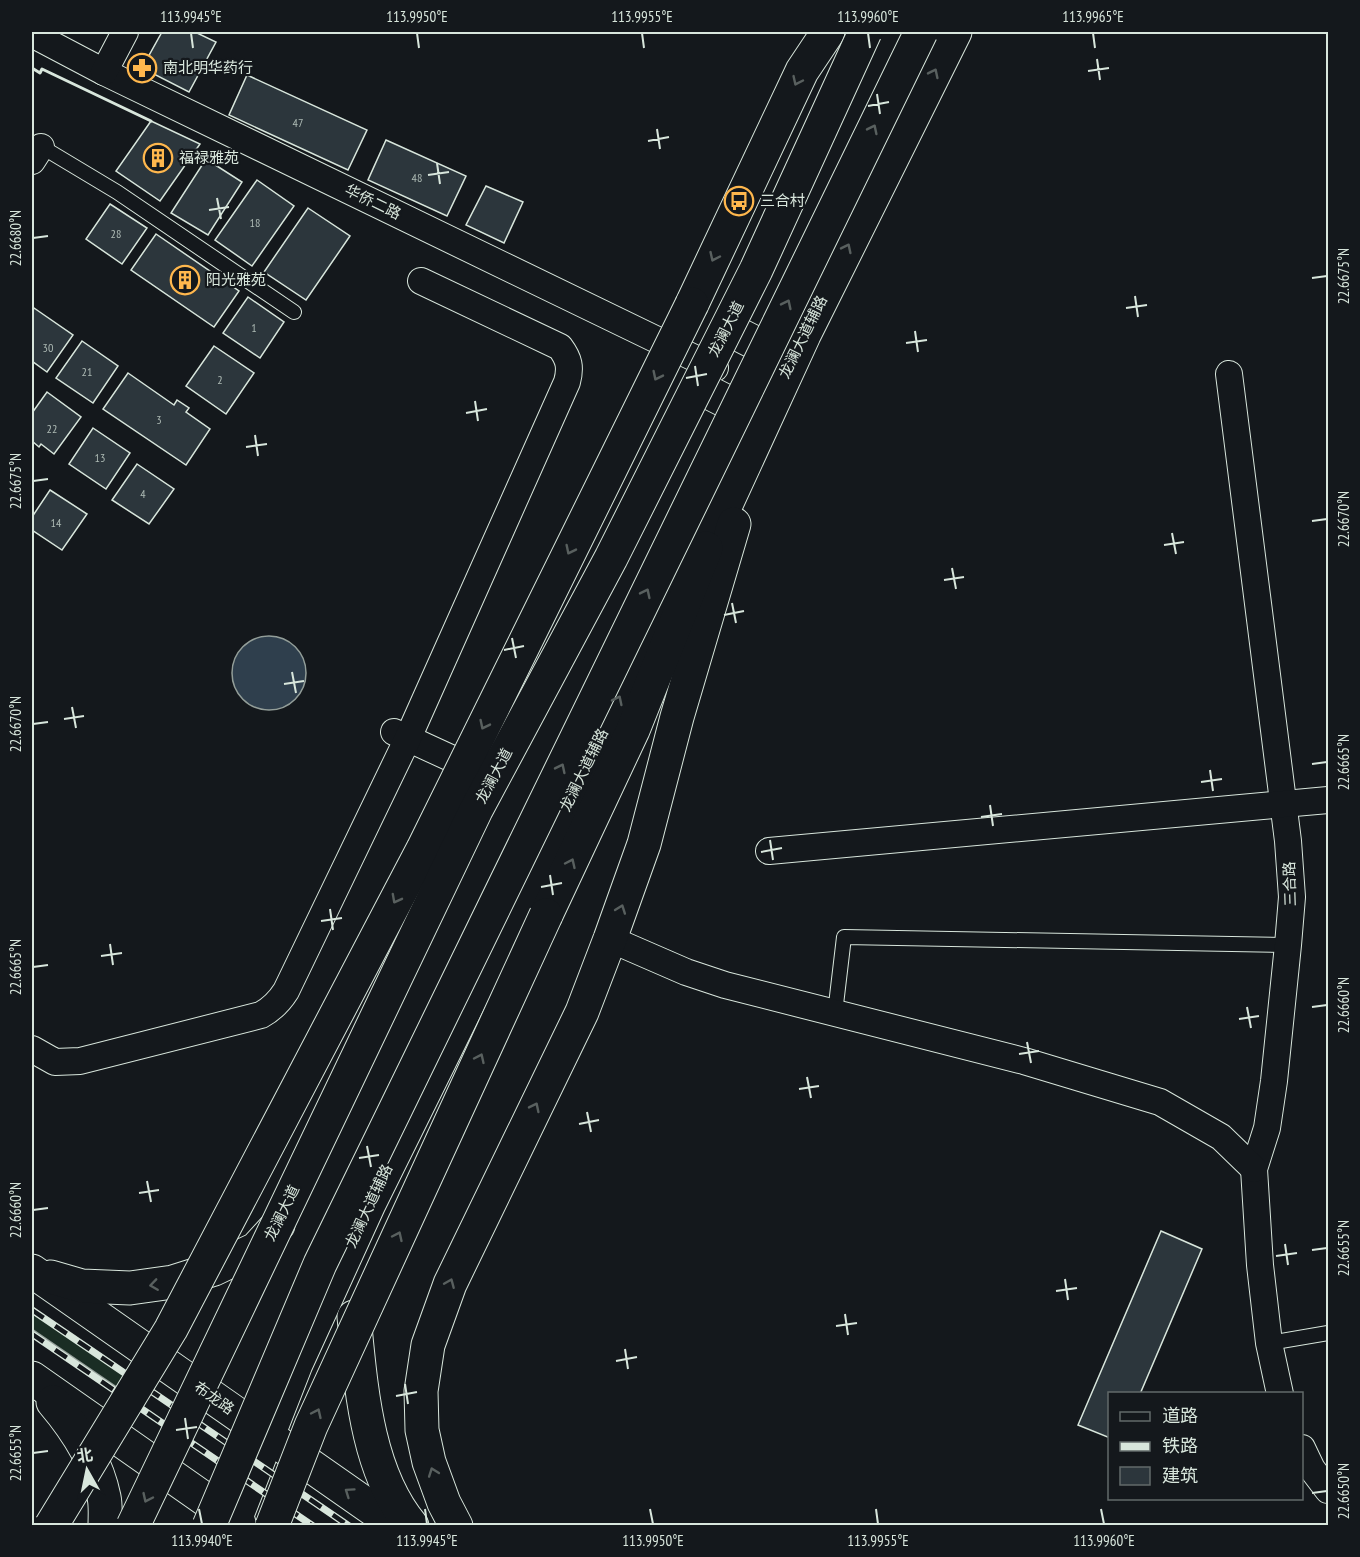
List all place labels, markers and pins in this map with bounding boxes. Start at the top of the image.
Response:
pharmacy icon: 南北明华药行 [126,52,158,84]
place label: 南北明华药行 [163,58,253,77]
building icon: 福禄雅苑 [142,142,174,174]
place label: 福禄雅苑 [179,148,239,167]
bus stop icon: 三合村 [723,185,755,217]
place label: 三合村 [760,191,805,210]
building icon: 阳光雅苑 [169,264,201,296]
place label: 阳光雅苑 [206,270,266,289]

